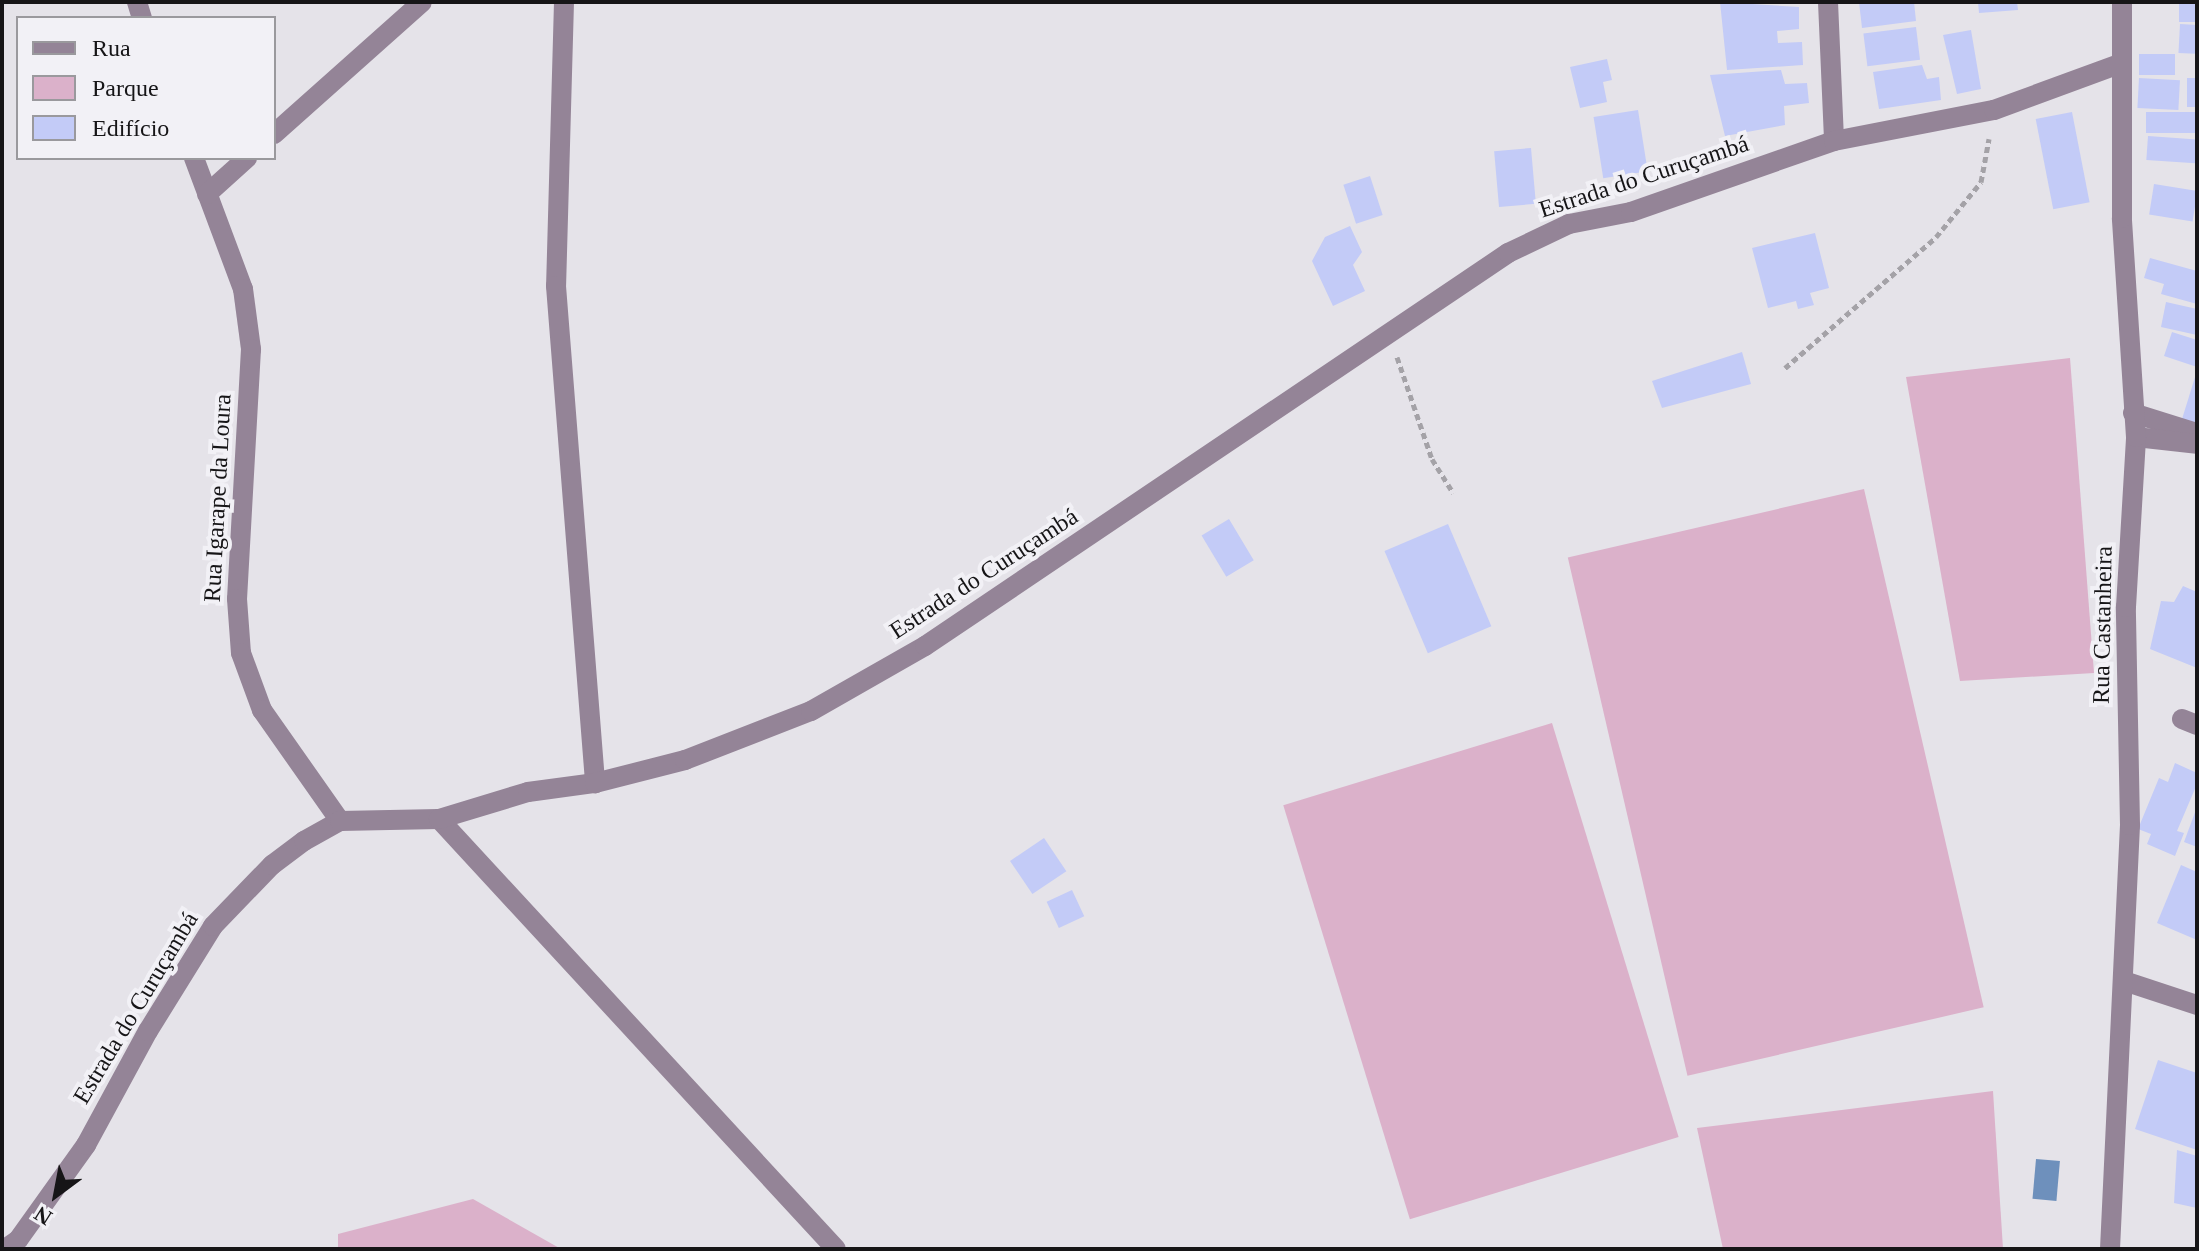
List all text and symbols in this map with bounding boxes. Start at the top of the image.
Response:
legend [16,16,276,160]
text: Rua [92,35,131,61]
text: Parque [92,75,159,101]
text: Edifício [92,115,169,141]
street label: Estrada do Curuçambá [1536,130,1752,224]
street label: Rua Igarape da Loura [198,393,238,603]
street label: Estrada do Curuçambá [884,502,1084,646]
street label: Rua Castanheira [2087,546,2119,704]
street label: Estrada do Curuçambá [67,907,205,1109]
north arrow [16,1155,96,1235]
text: N [30,1201,56,1231]

